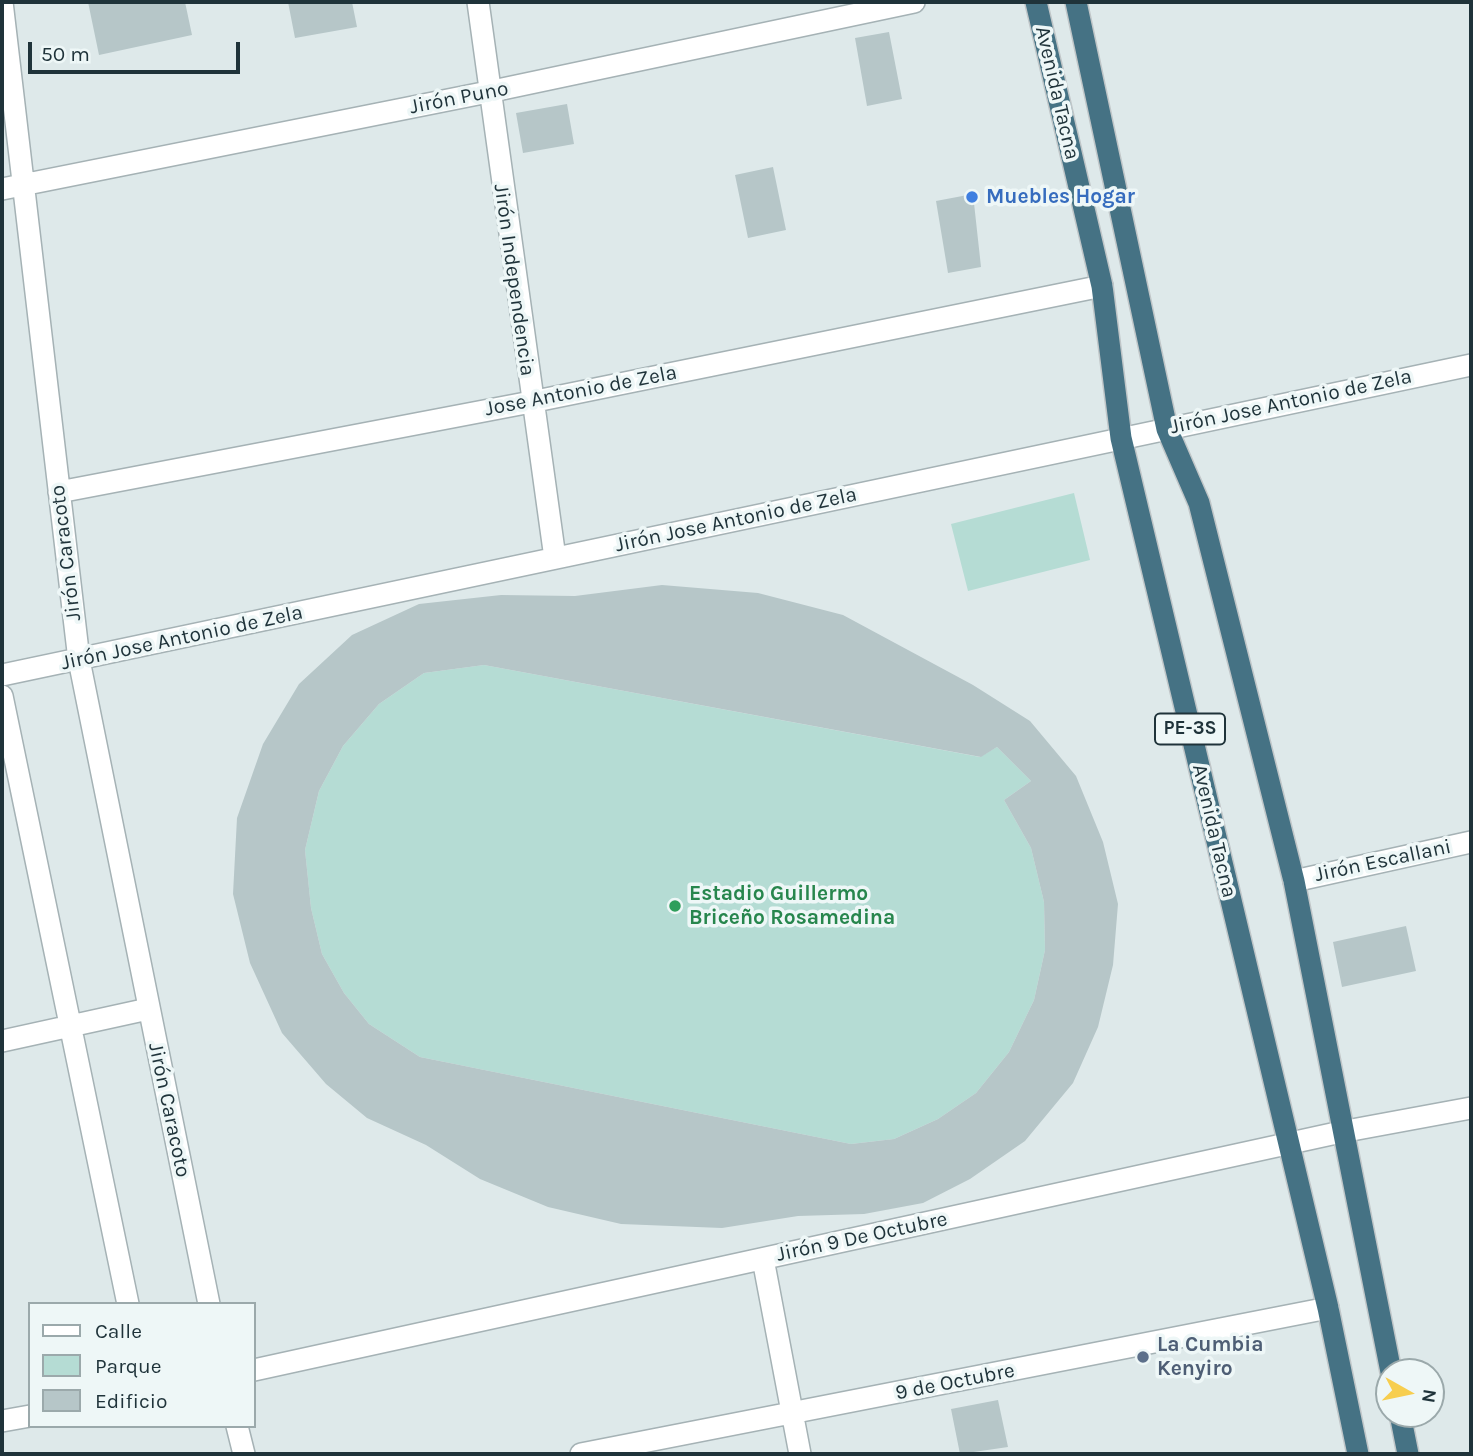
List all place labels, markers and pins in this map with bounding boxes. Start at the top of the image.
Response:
place label: Muebles Hogar [986,184,1135,210]
marker: Muebles Hogar [964,189,980,205]
place label: Estadio Guillermo Briceño Rosamedina [689,881,895,931]
marker: Estadio Guillermo Briceño Rosamedina [667,898,683,914]
place label: La Cumbia Kenyiro [1157,1332,1263,1382]
marker: La Cumbia Kenyiro [1135,1349,1151,1365]

